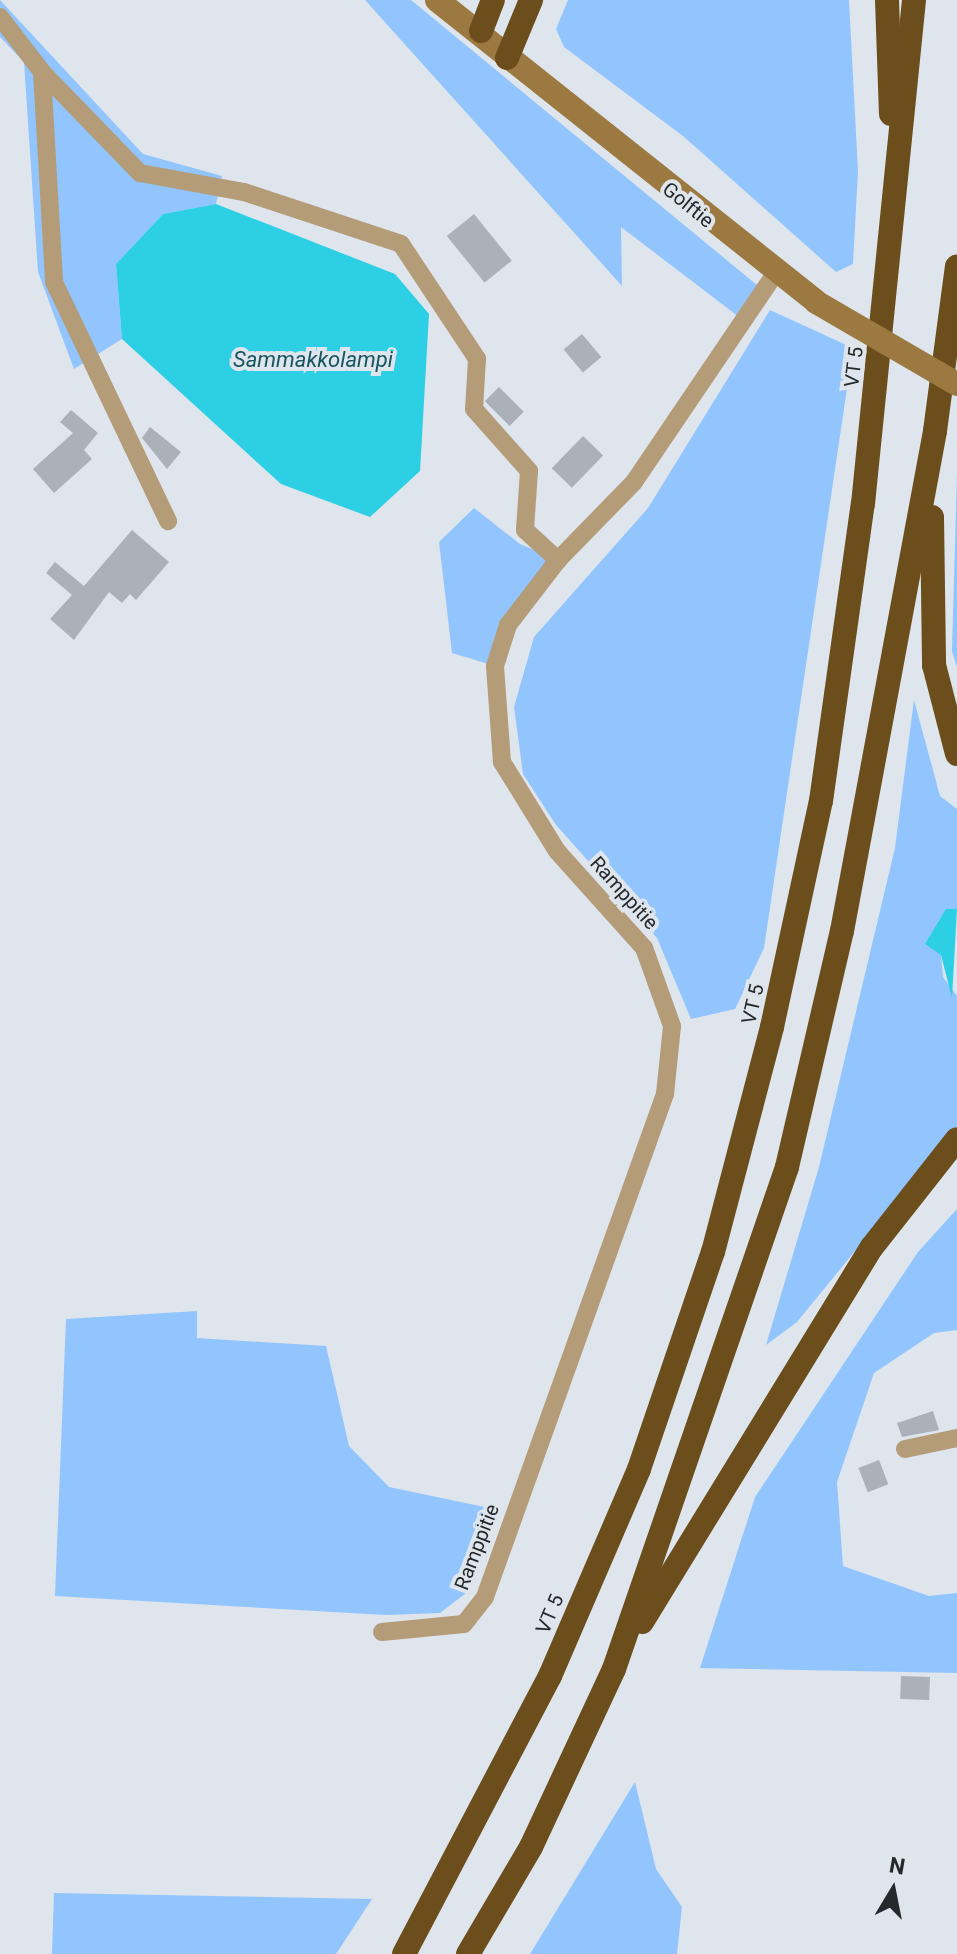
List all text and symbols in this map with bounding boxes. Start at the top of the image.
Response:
street label: Golftie [658,177,718,233]
street label: VT 5 [840,345,868,389]
water label: Sammakkolampi [233,347,393,373]
street label: Ramppitie [585,851,663,935]
street label: VT 5 [737,981,769,1027]
street label: Ramppitie [450,1501,504,1593]
street label: VT 5 [531,1591,569,1637]
north arrow [853,1850,933,1930]
text: N [887,1852,907,1880]

